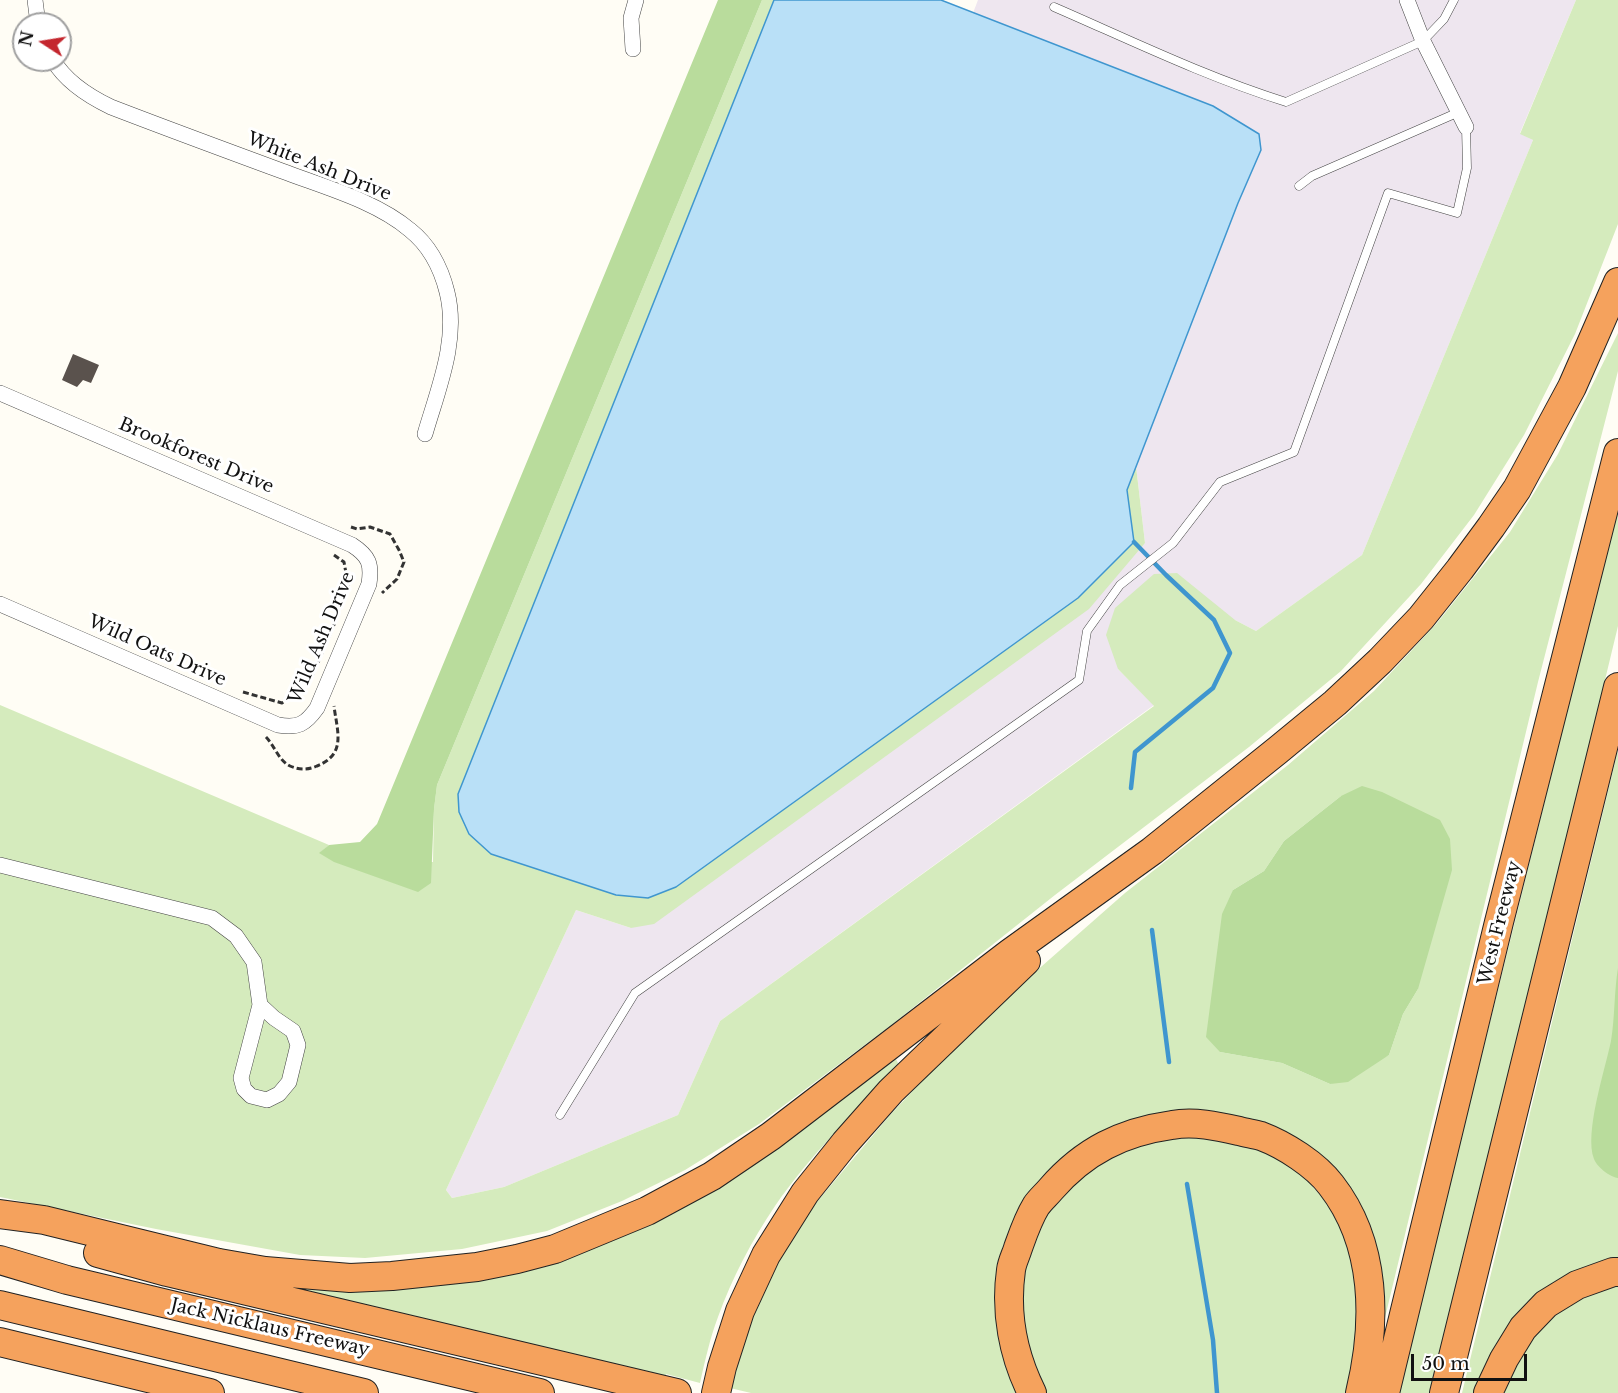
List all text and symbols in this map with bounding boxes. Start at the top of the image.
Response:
north arrow [12,12,72,72]
text: N [15,29,38,48]
street label: White Ash Drive [244,128,394,206]
street label: Brookforest Drive [115,414,277,498]
street label: Wild Ash Drive [284,569,360,707]
street label: Wild Oats Drive [85,611,229,691]
street label: West Freeway [1474,859,1526,987]
street label: Jack Nicklaus Freeway [168,1295,372,1361]
scale bar [1414,1342,1530,1380]
text: 50 m [1422,1353,1470,1375]

